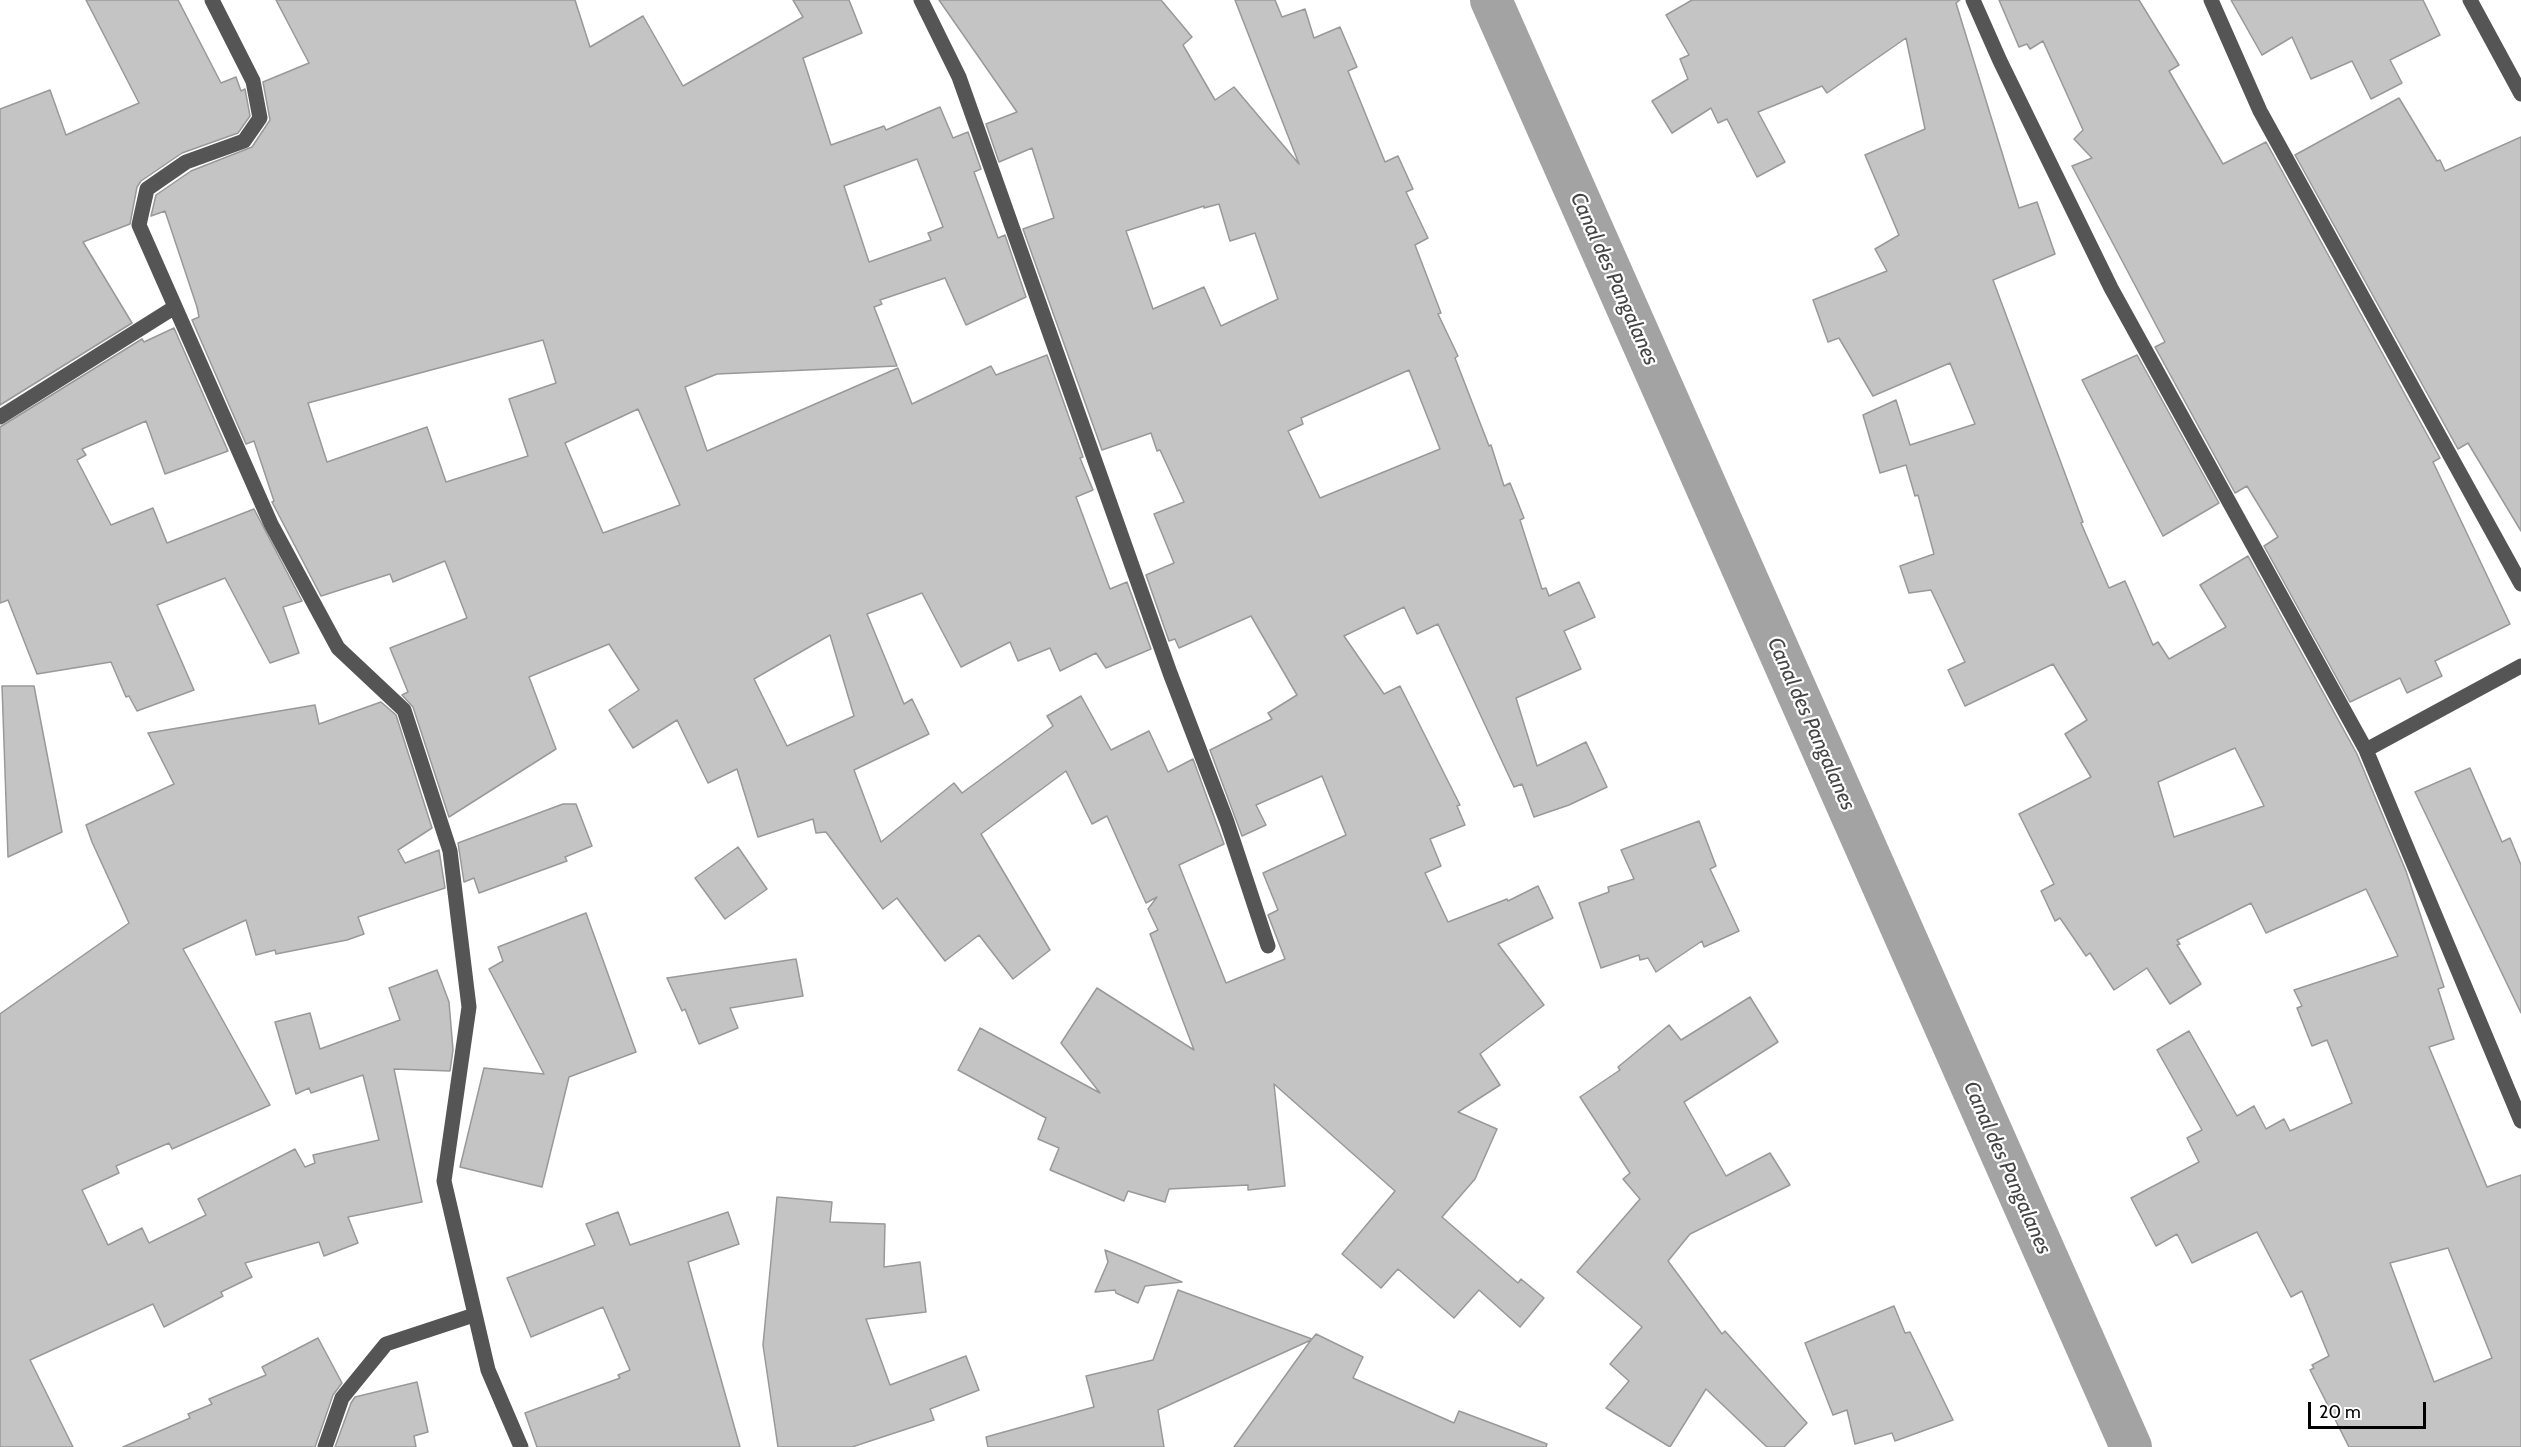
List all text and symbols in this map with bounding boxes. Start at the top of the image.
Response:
water label: Canal des Pangalanes [1565,189,1663,369]
water label: Canal des Pangalanes [1762,634,1860,814]
water label: Canal des Pangalanes [1958,1078,2056,1258]
scale bar [2311,1390,2430,1428]
text: 20 m [2319,1401,2361,1423]

